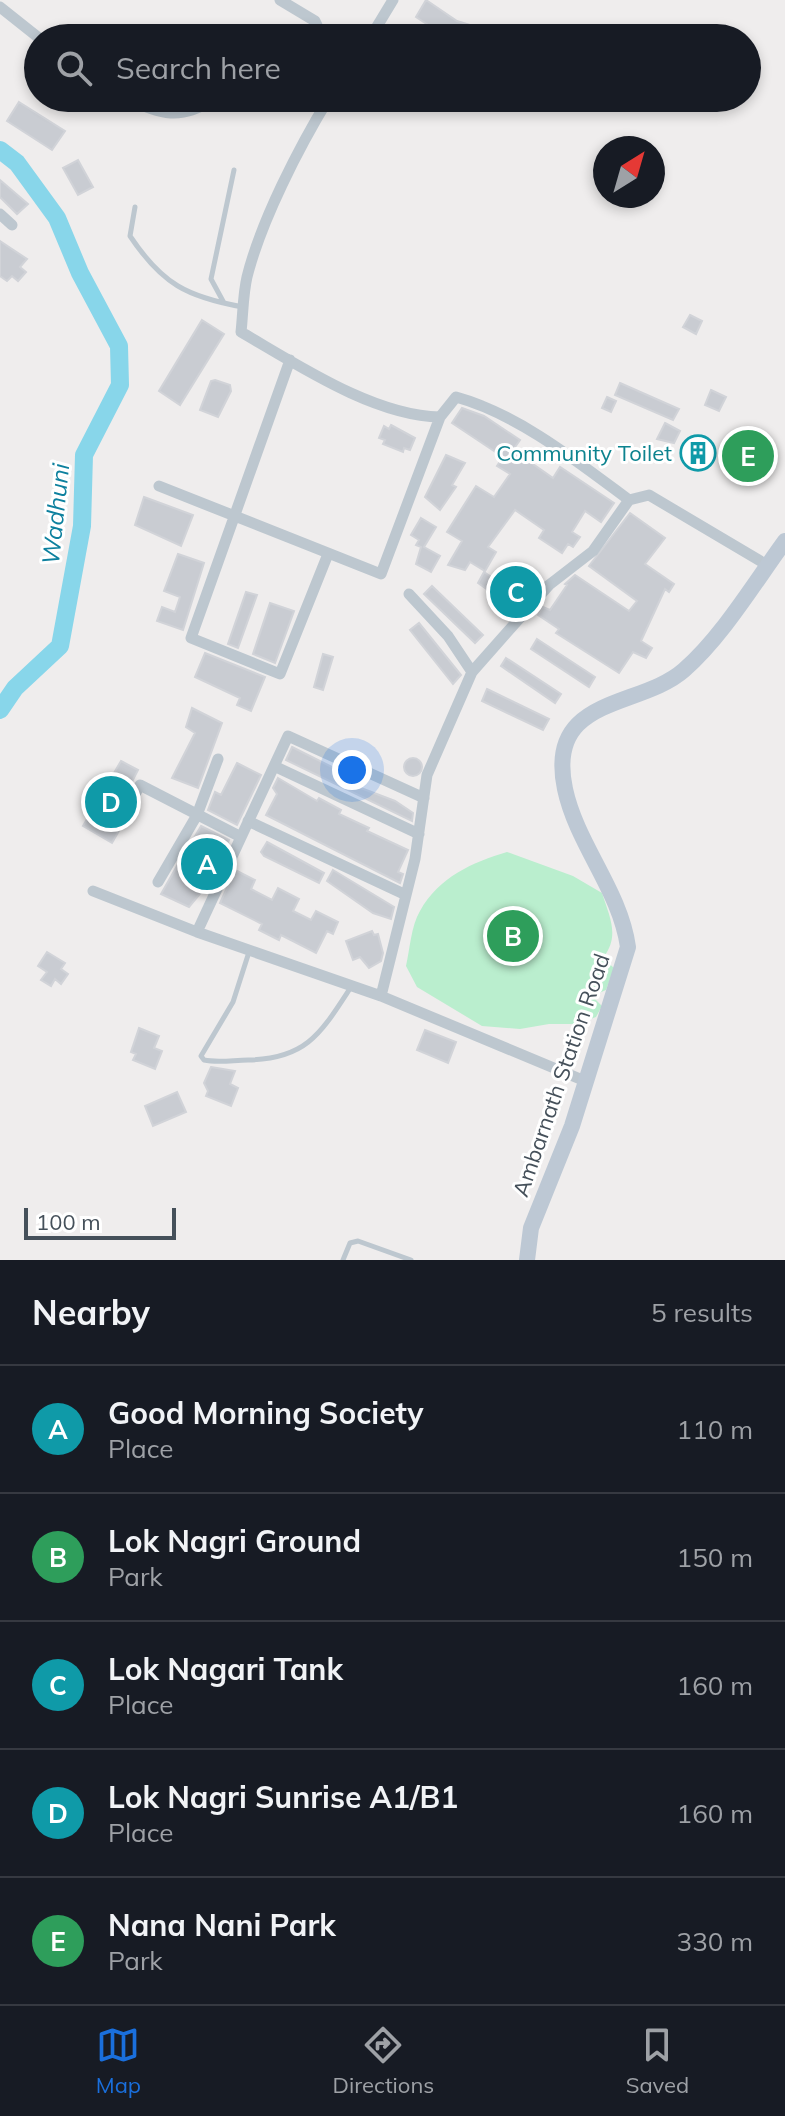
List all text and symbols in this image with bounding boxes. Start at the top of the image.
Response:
search box [24,24,761,112]
icon: search [52,46,96,90]
text: Search here [116,49,281,87]
north arrow [593,136,665,208]
pin: E [722,426,774,486]
building icon: Community Toilet [679,434,717,472]
place label: Community Toilet [496,439,672,467]
water label: Wadhuni [35,462,75,566]
pin: C [490,562,542,622]
your location [332,750,372,790]
pin: D [85,772,137,832]
pin: A [181,834,233,894]
pin: B [487,906,539,966]
street label: Ambarnath Station Road [506,950,616,1200]
scale bar [24,1204,176,1240]
text: 100 m [36,1208,101,1236]
text: Nearby [32,1291,150,1334]
text: 5 results [651,1296,753,1329]
text: Good Morning Society [108,1394,423,1432]
text: A [48,1413,68,1446]
text: 110 m [677,1413,753,1446]
text: Place [108,1432,173,1465]
text: Lok Nagri Ground [108,1522,361,1560]
text: B [49,1541,67,1574]
text: 150 m [677,1541,753,1574]
text: Park [108,1560,163,1593]
text: Lok Nagari Tank [108,1650,343,1688]
text: C [49,1669,67,1702]
text: 160 m [677,1669,753,1702]
text: Place [108,1688,173,1721]
text: Lok Nagri Sunrise A1/B1 [108,1778,458,1816]
text: D [48,1797,68,1830]
text: 160 m [677,1797,753,1830]
text: Place [108,1816,173,1849]
text: Nana Nani Park [108,1906,336,1944]
text: E [50,1925,66,1958]
text: 330 m [677,1925,753,1958]
text: Park [108,1944,163,1977]
tab: Map [96,2023,141,2099]
tab: Directions [333,2023,434,2099]
tab: Saved [626,2023,689,2099]

